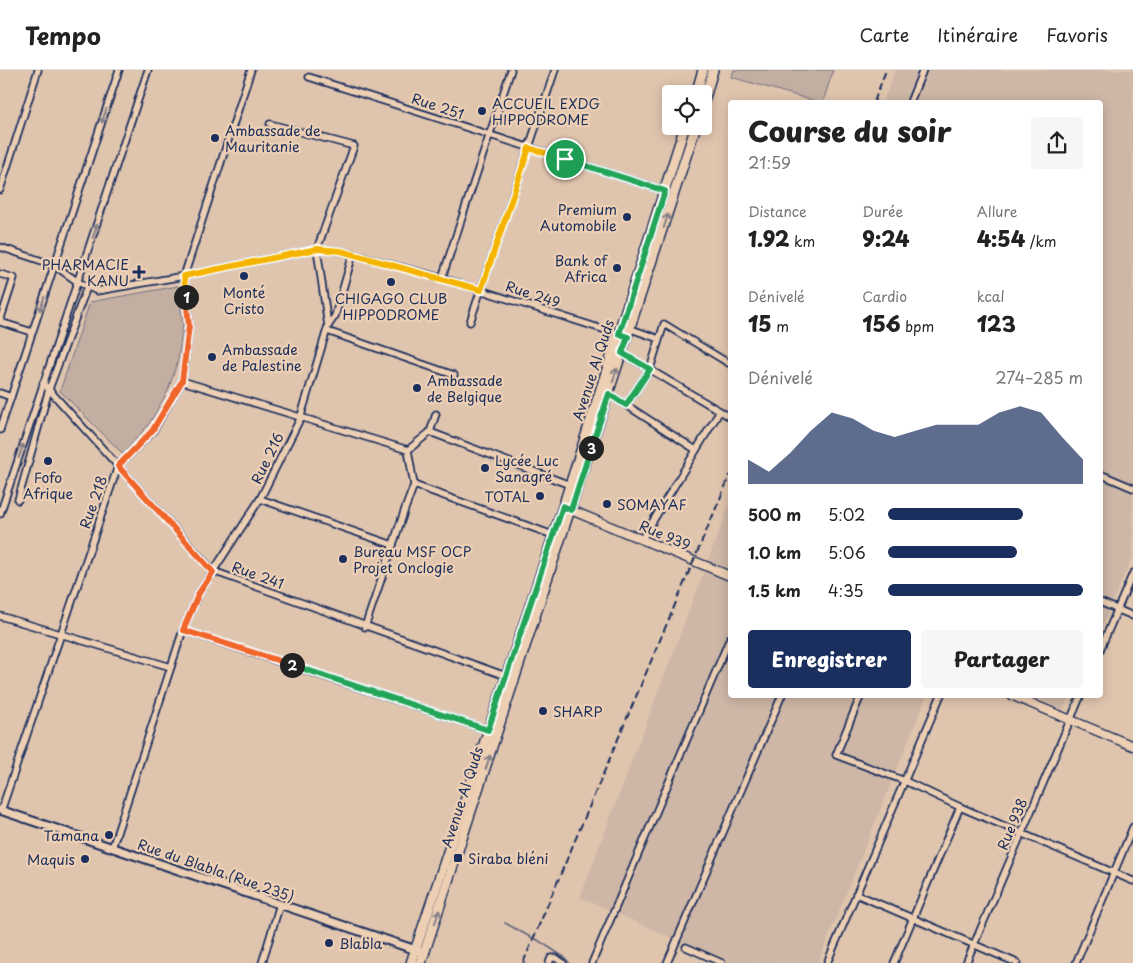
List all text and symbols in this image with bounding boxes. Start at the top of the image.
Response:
text: Tempo [25,17,101,53]
text: Carte [859,21,909,48]
text: Itinéraire [937,21,1018,48]
text: Favoris [1046,21,1108,48]
map controls [662,85,712,135]
button: locate [662,85,712,135]
street label: Rue 251 [409,88,467,124]
place label: ACCUEIL EXDG HIPPODROME [492,93,600,130]
marker: ACCUEIL EXDG HIPPODROME [476,105,488,117]
one-way arrow [98,108,108,124]
text: Course du soir [748,109,952,152]
button: share [1031,117,1083,169]
place label: Ambassade de Mauritanie [225,120,321,157]
marker: Ambassade de Mauritanie [209,132,221,144]
pin [544,138,586,180]
icon: arrive [551,145,579,173]
text: 21:59 [748,150,791,174]
place label: Premium Automobile [540,199,617,236]
text: Distance [748,201,807,222]
text: Durée [862,201,903,222]
text: Allure [977,201,1017,222]
marker: Premium Automobile [621,211,633,223]
one-way arrow [662,214,671,229]
text: 1.92 [748,222,790,254]
text: 9:24 [862,222,910,254]
text: 4:54 [977,222,1025,254]
one-way arrow [91,224,100,239]
text: km [790,231,815,252]
text: /km [1025,231,1056,252]
place label: Bank of Africa [554,250,608,287]
place label: PHARMACIE KANU [42,254,129,291]
marker: Bank of Africa [611,262,623,274]
marker: PHARMACIE KANU [133,266,145,278]
marker: Monté Cristo [238,270,250,282]
street label: Rue 249 [503,275,563,313]
marker: CHIGAGO CLUB HIPPODROME [385,276,397,288]
place label: Monté Cristo [223,282,266,319]
pin: 1 [174,284,198,310]
text: Dénivelé [748,286,805,307]
text: Cardio [862,286,907,307]
text: kcal [977,286,1005,307]
text: 1 [183,287,190,308]
place label: CHIGAGO CLUB HIPPODROME [335,288,447,325]
one-way arrow [36,296,46,312]
text: 15 [748,307,772,339]
text: 156 [862,307,901,339]
text: 123 [977,307,1016,339]
text: m [772,316,789,337]
text: bpm [901,316,934,337]
street label: Avenue Al Quds [567,317,619,423]
place label: Ambassade de Palestine [222,339,302,376]
marker: Ambassade de Palestine [206,351,218,363]
text: Dénivelé [748,365,813,389]
text: 274–285 m [995,365,1083,389]
one-way arrow [611,368,621,384]
place label: Ambassade de Belgique [427,370,503,407]
marker: Ambassade de Belgique [411,382,423,394]
street label: Rue 216 [245,429,289,487]
pin: 3 [578,436,604,460]
text: 3 [587,438,596,459]
one-way arrow [17,444,26,459]
place label: Lycée Luc Sanagré [495,450,559,487]
marker: Fofo Afrique [42,455,54,467]
marker: Lycée Luc Sanagré [479,462,491,474]
place label: Fofo Afrique [23,467,73,504]
street label: Rue 218 [74,473,112,531]
place label: TOTAL [484,486,530,507]
marker: TOTAL [534,490,546,502]
place label: SOMAYAF [617,494,686,515]
marker: SOMAYAF [601,498,613,510]
text: 500 m [748,502,801,526]
text: 5:02 [828,502,865,526]
street label: Rue 939 [636,515,694,555]
text: 1.0 km [748,540,801,564]
text: 5:06 [828,540,866,564]
place label: Bureau MSF OCP Projet Onclogie [353,541,472,578]
marker: Bureau MSF OCP Projet Onclogie [337,553,349,565]
street label: Rue 241 [229,556,287,594]
text: 1.5 km [748,578,801,602]
text: 4:35 [828,578,864,602]
button: Enregistrer [748,630,911,688]
button: Partager [921,630,1083,688]
pin: 2 [280,652,304,678]
text: 2 [288,655,297,676]
place label: SHARP [553,701,603,722]
marker: SHARP [537,705,549,717]
street label: Avenue Al Quds [436,744,488,850]
one-way arrow [483,755,493,771]
street label: Rue 938 [992,795,1032,853]
place label: Tamana [44,825,99,846]
marker: Tamana [103,829,115,841]
street label: Rue du Blabla (Rue 235) [135,833,297,907]
place label: Siraba bléni [468,848,548,869]
place label: Maquis [27,849,75,870]
marker: Siraba bléni [452,852,464,864]
marker: Maquis [79,853,91,865]
one-way arrow [432,909,442,925]
place label: Blabla [339,933,382,954]
marker: Blabla [323,937,335,949]

